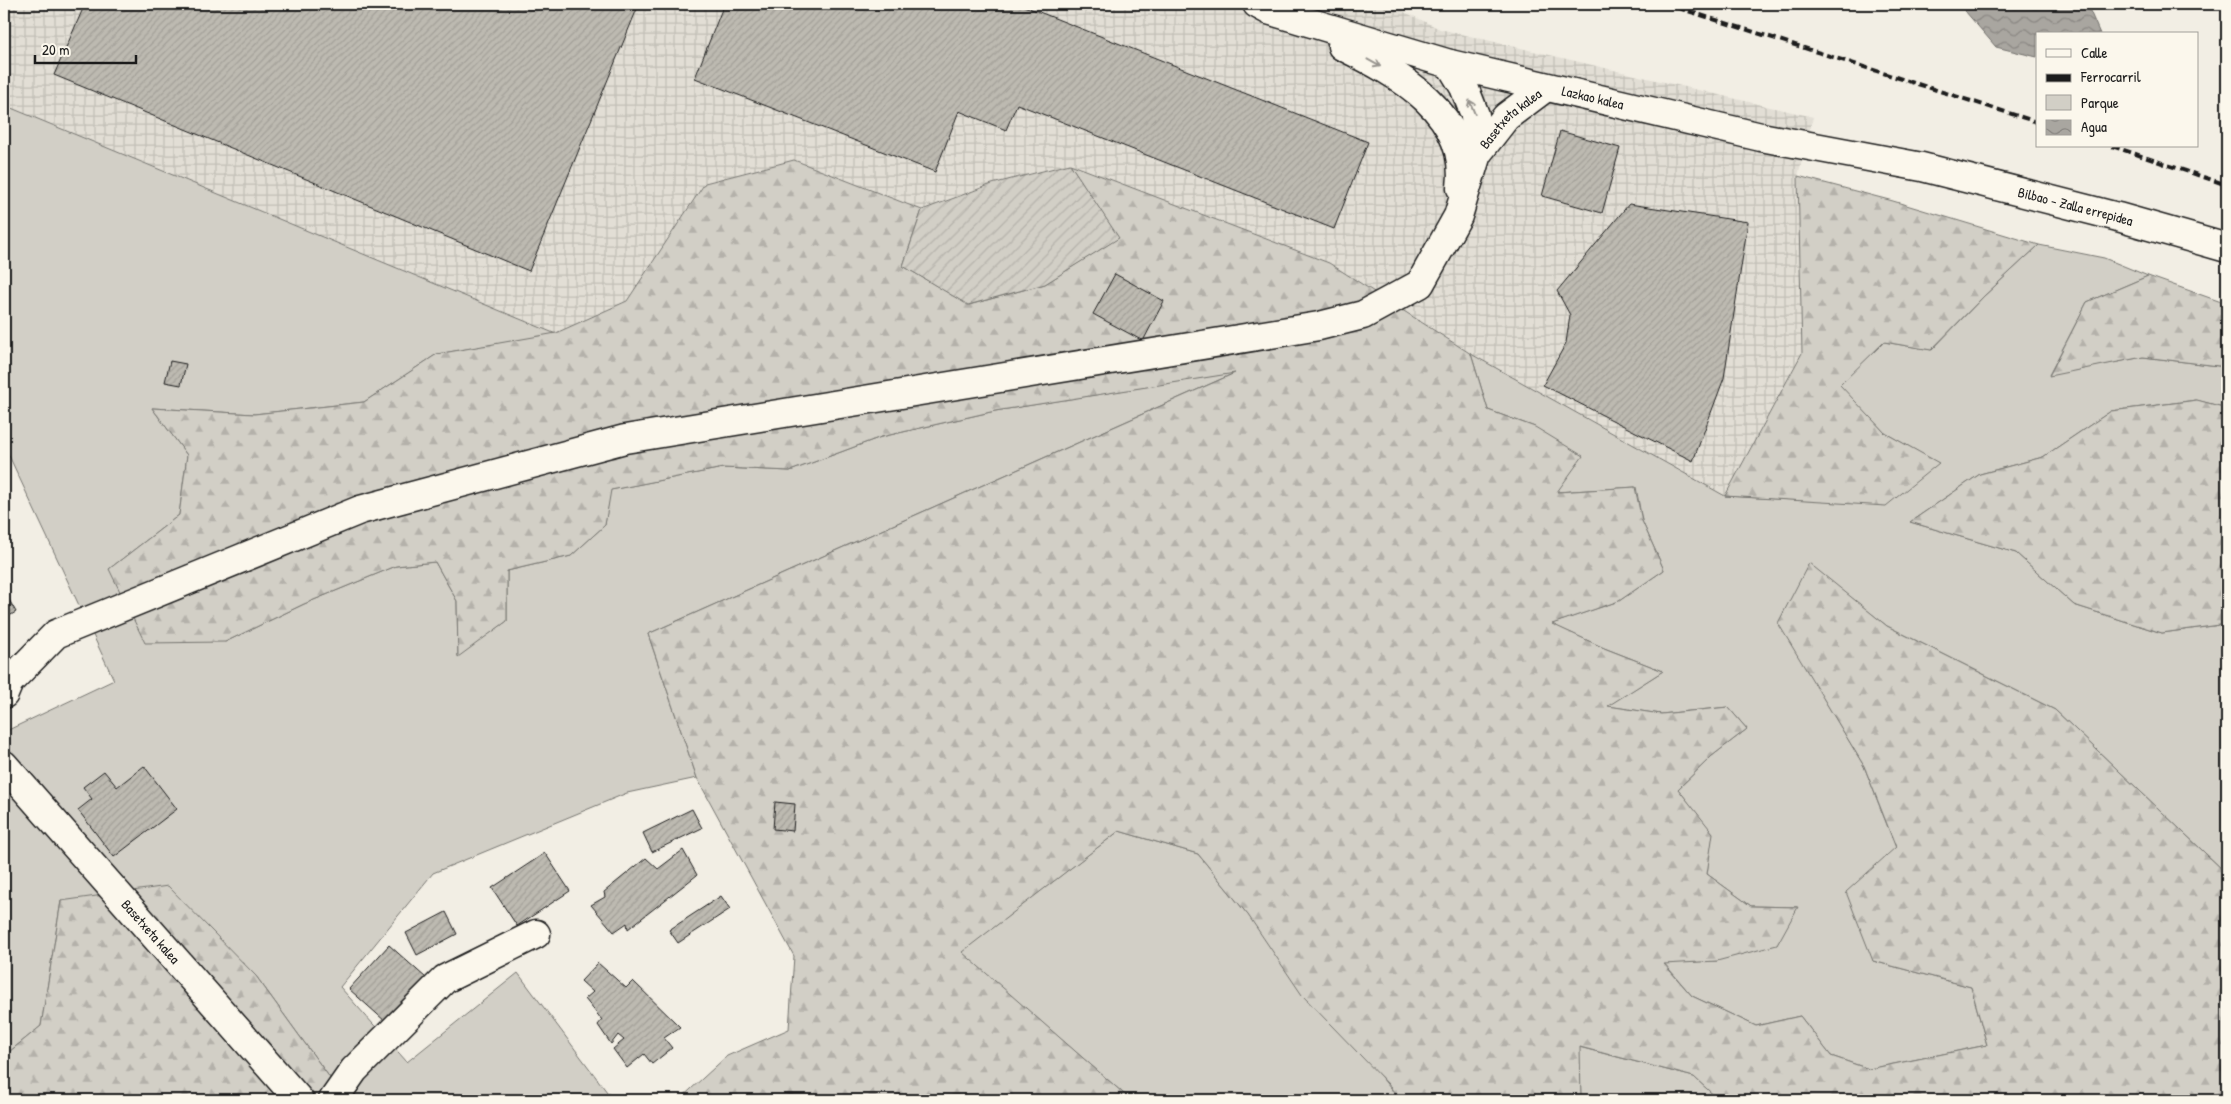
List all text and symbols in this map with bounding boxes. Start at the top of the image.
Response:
scale bar [35,32,136,64]
legend [2036,32,2198,148]
text: 20 m [42,39,69,60]
text: Calle [2081,42,2108,63]
one-way arrow [1367,58,1382,68]
text: Ferrocarril [2080,66,2141,87]
street label: Lazkao kalea [1560,81,1626,114]
street label: Basetxeta kalea [1475,84,1545,152]
text: Parque [2081,92,2119,113]
one-way arrow [1467,100,1476,115]
text: Agua [2081,116,2107,137]
street label: Bilbao - Zalla errepidea [2016,182,2136,230]
street label: Basetxeta kalea [118,895,185,968]

